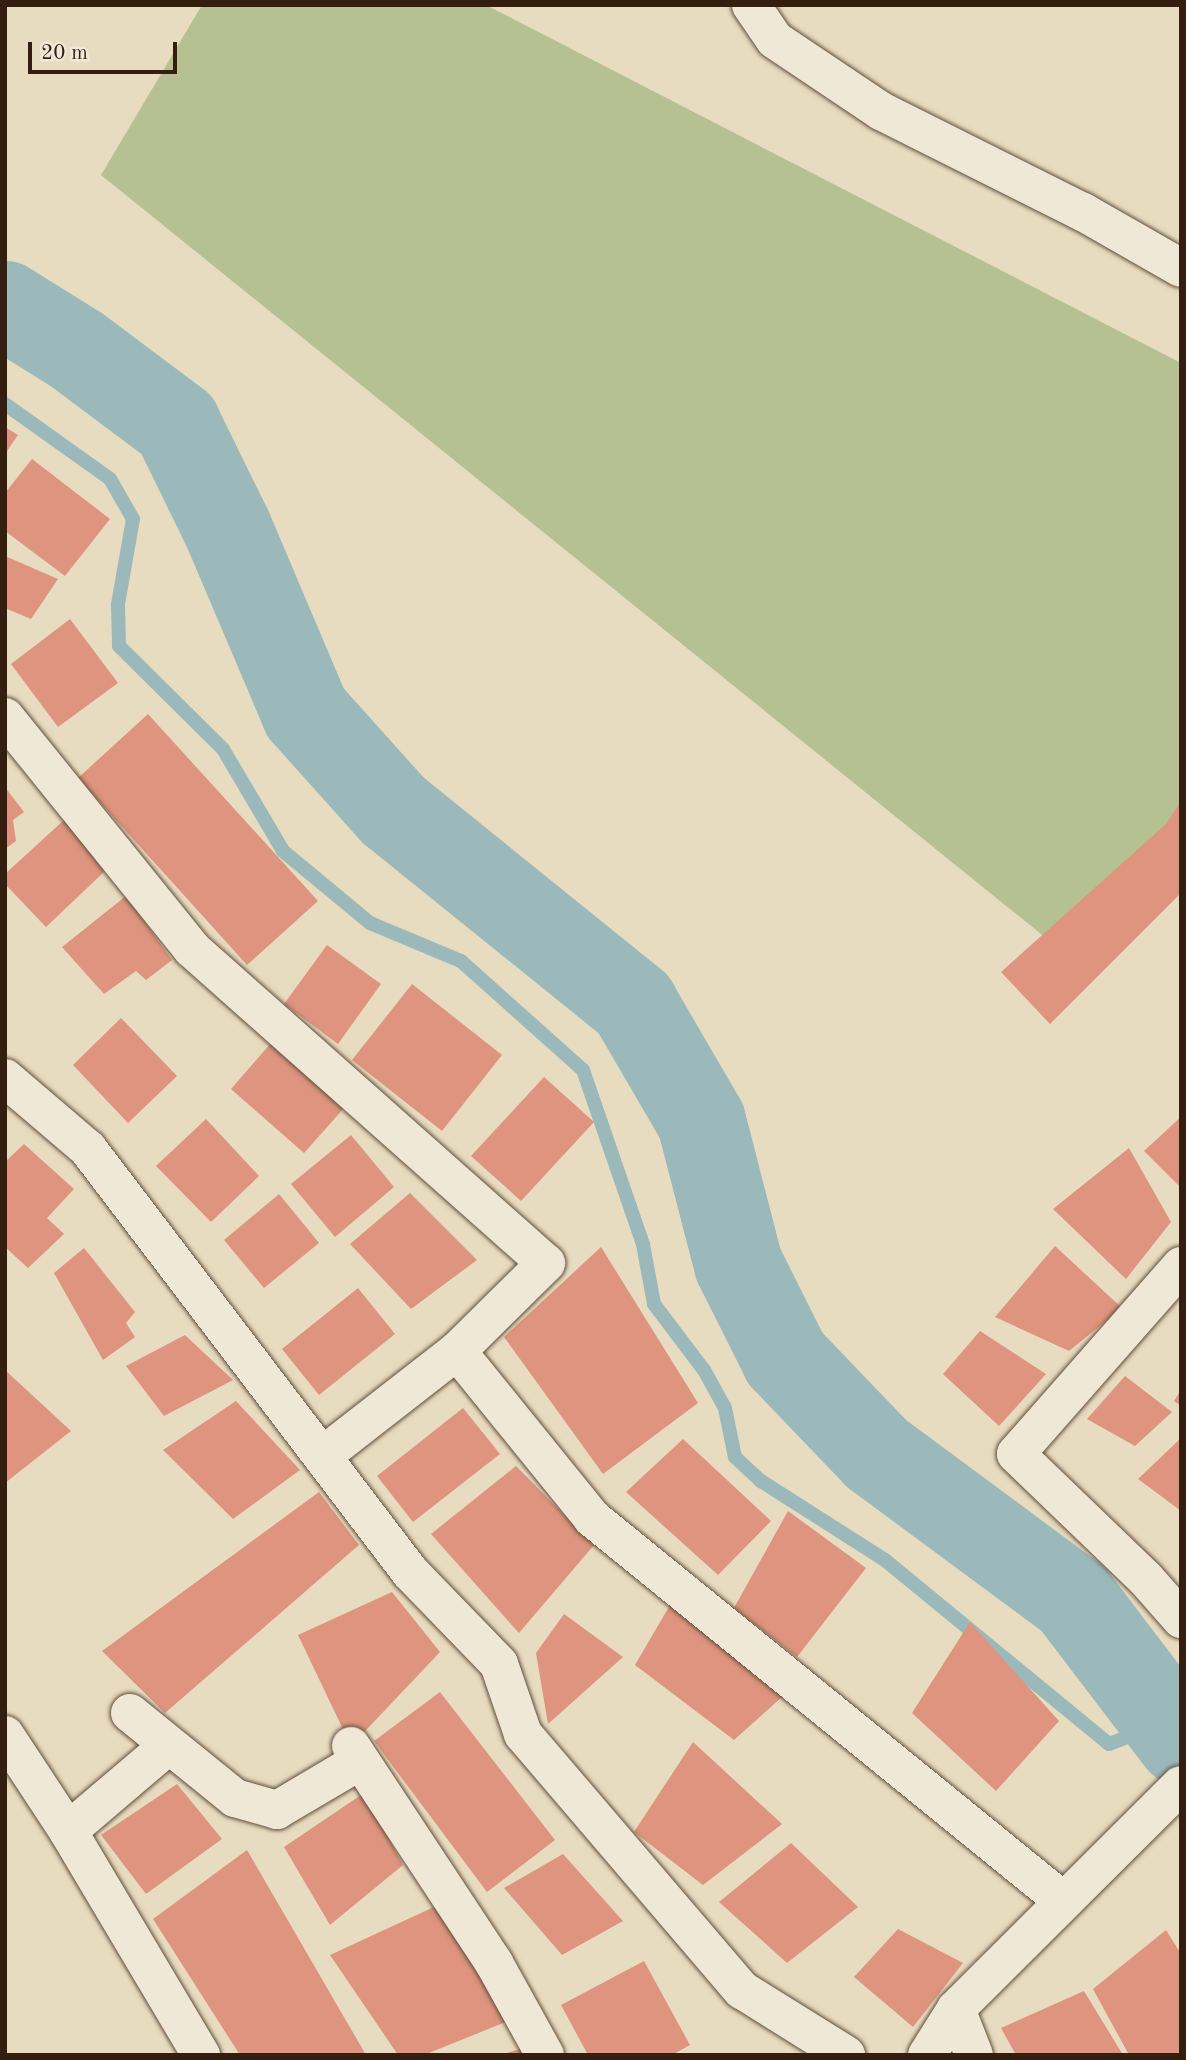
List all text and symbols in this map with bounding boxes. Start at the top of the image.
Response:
scale bar [32,28,180,72]
text: 20 m [41,43,88,64]

